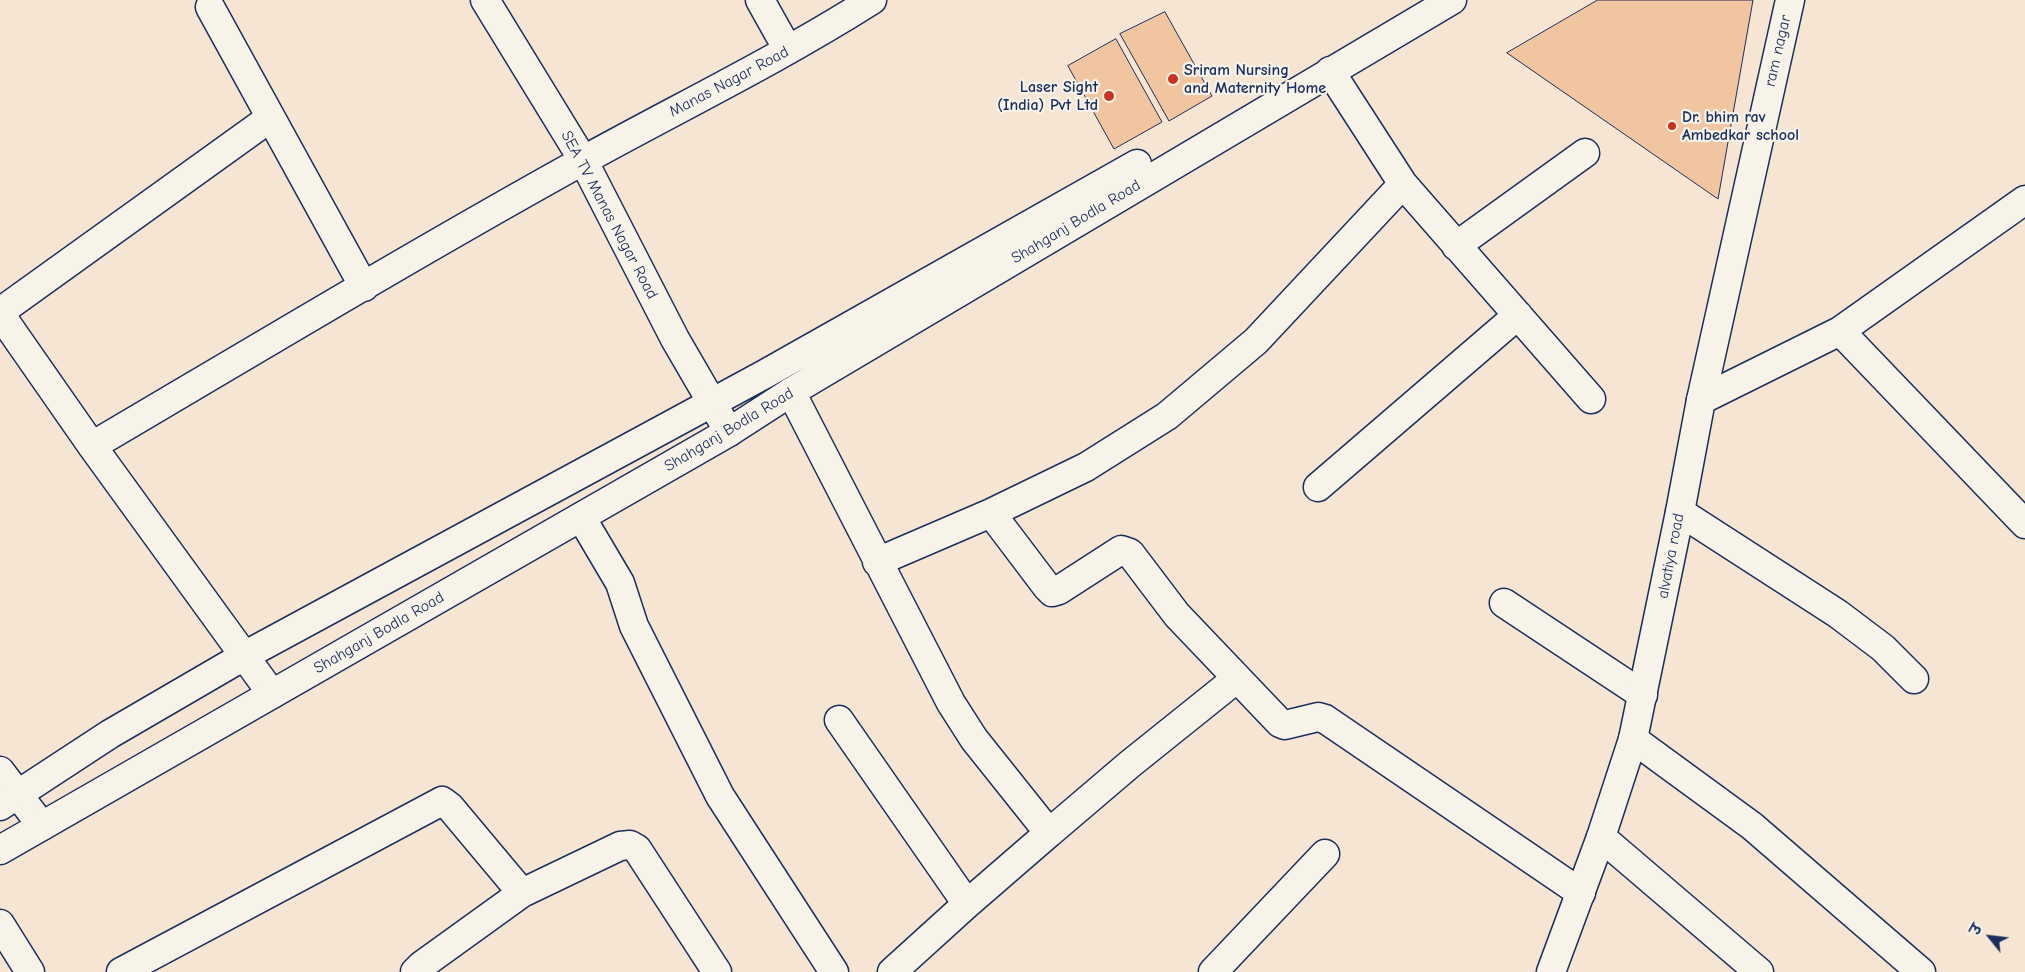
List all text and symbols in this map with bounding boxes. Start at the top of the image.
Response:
street label: ram nagar [1760,13,1796,89]
street label: Manas Nagar Road [666,42,792,122]
place label: Sriram Nursing and Maternity Home [1184,60,1326,98]
marker: Sriram Nursing and Maternity Home [1166,72,1180,86]
place label: Laser Sight (India) Pvt Ltd [997,77,1098,115]
marker: Laser Sight (India) Pvt Ltd [1102,89,1116,103]
place label: Dr. bhim rav Ambedkar school [1682,107,1799,145]
marker: Dr. bhim rav Ambedkar school [1666,120,1678,132]
street label: SEA TV Manas Nagar Road [556,128,662,302]
street label: Shahganj Bodla Road [1008,176,1144,268]
street label: Shahganj Bodla Road [661,384,797,476]
street label: alvatiya road [1653,512,1689,600]
street label: Shahganj Bodla Road [310,588,448,678]
north arrow [1965,912,2015,962]
text: उ [1967,921,1986,938]

